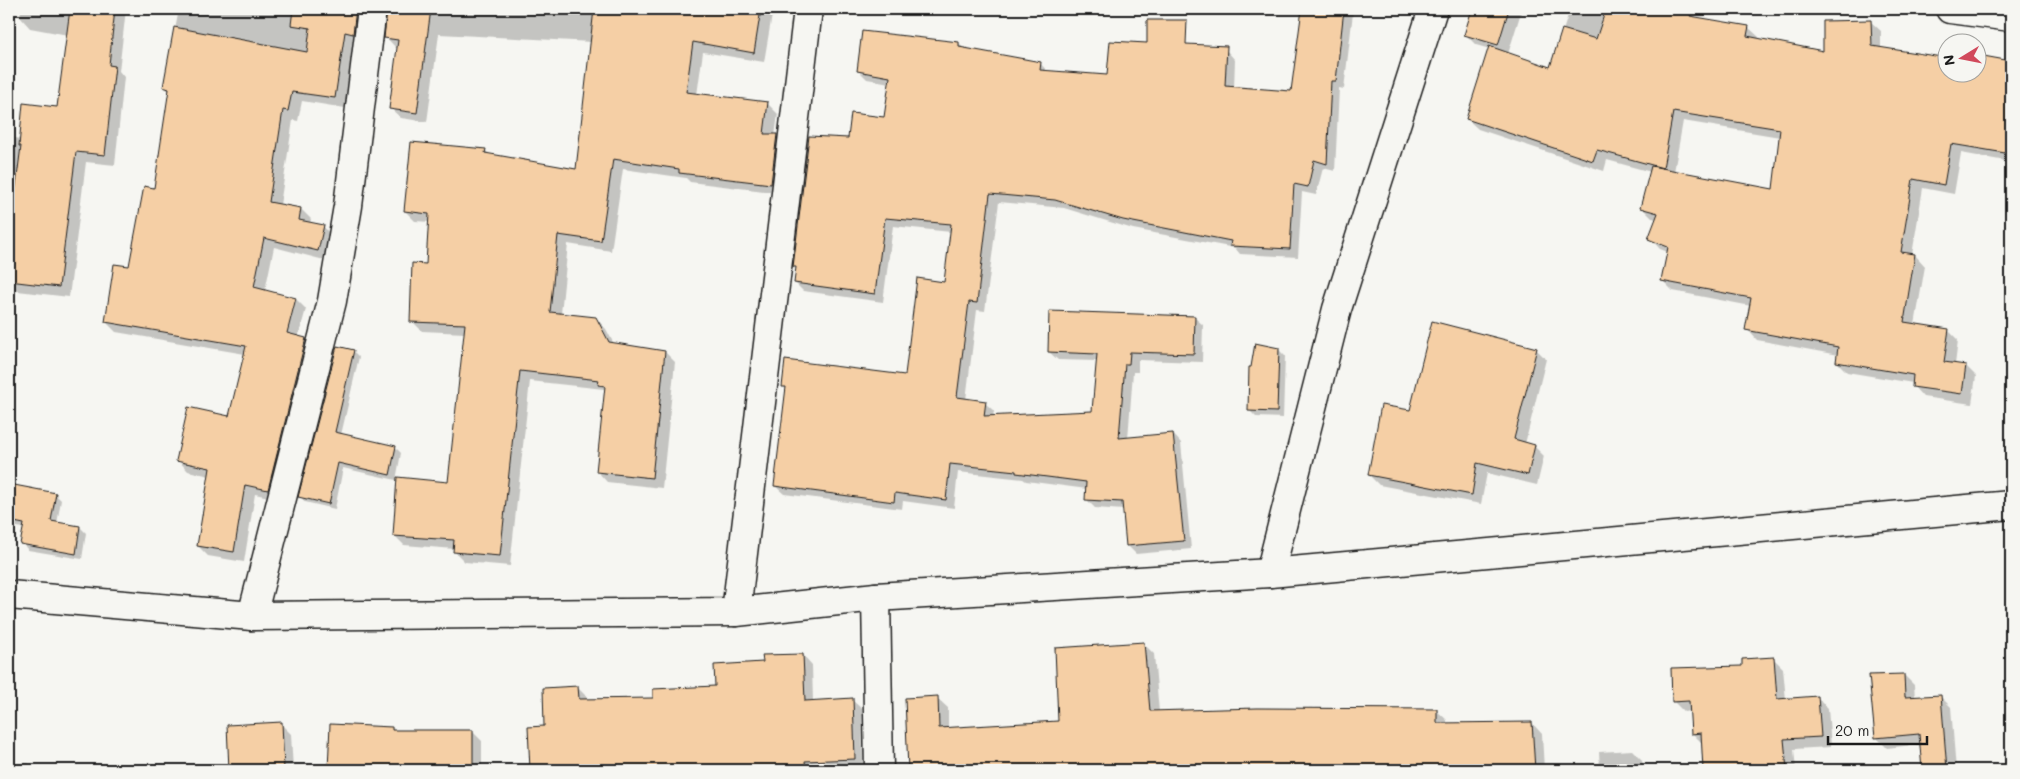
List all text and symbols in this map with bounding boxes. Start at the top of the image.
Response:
north arrow [1938,32,1988,82]
text: N [1938,53,1959,67]
scale bar [1828,714,1926,746]
text: 20 m [1835,720,1869,740]

